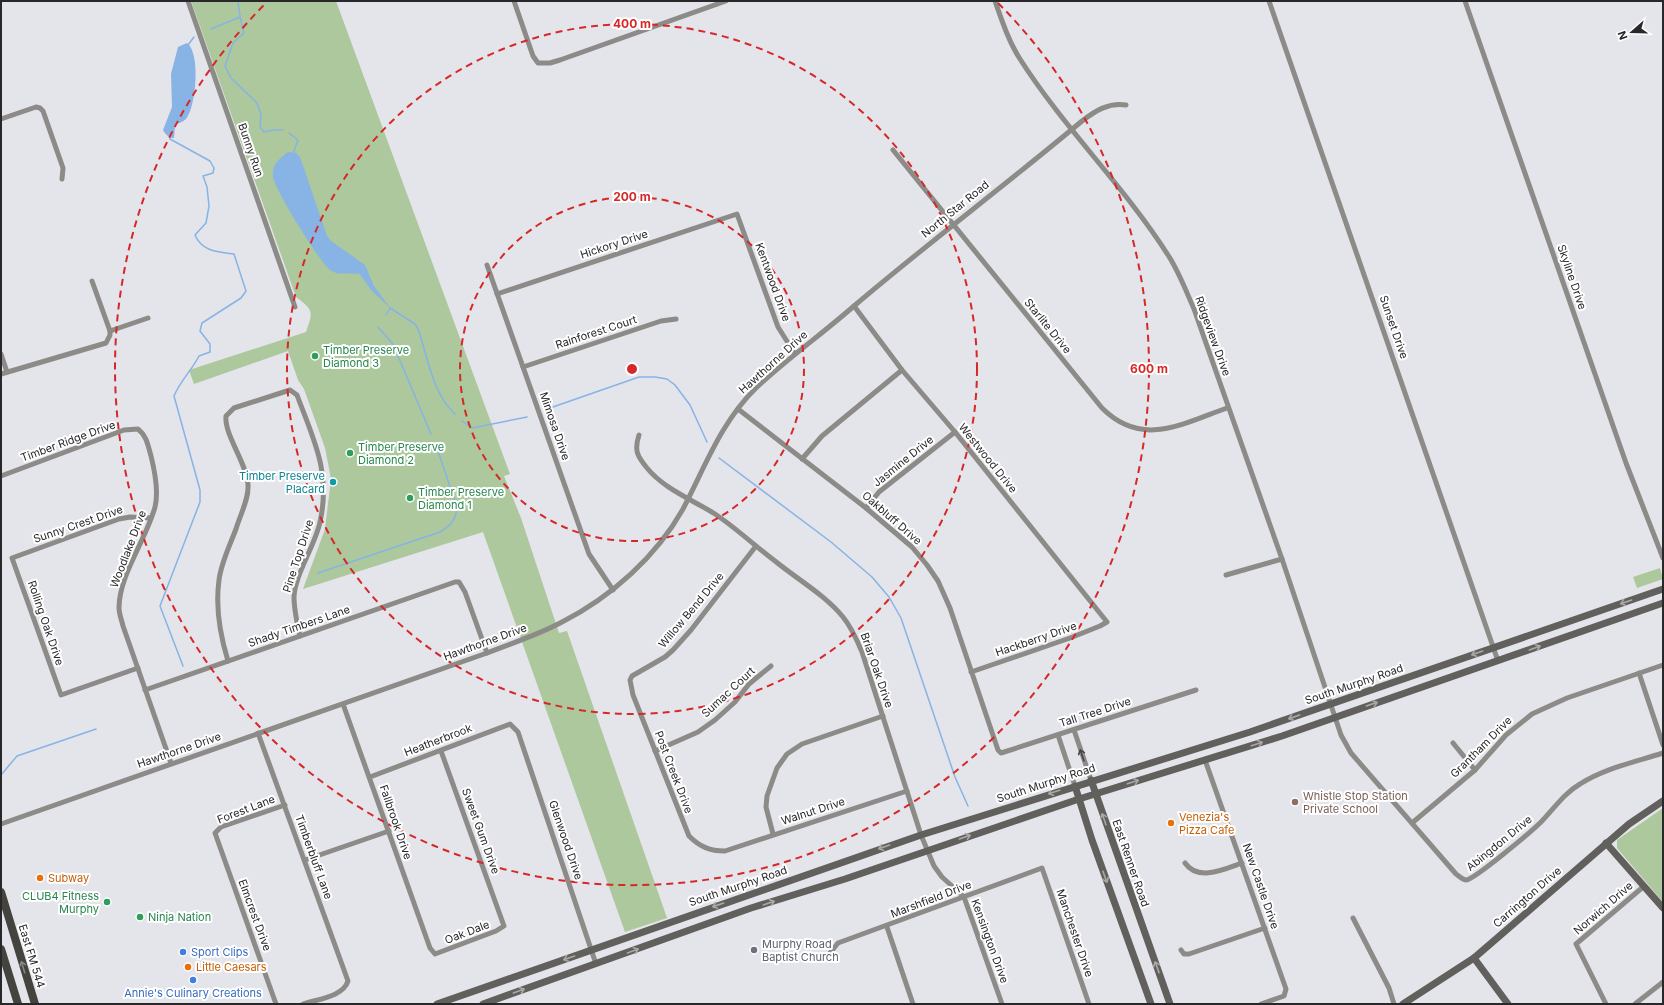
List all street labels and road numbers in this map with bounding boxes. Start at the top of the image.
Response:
street label: Bunny Run [235,121,267,179]
street label: North Star Road [918,177,992,241]
street label: Hickory Drive [578,226,650,262]
street label: Kentwood Drive [752,241,794,323]
street label: Skyline Drive [1554,243,1590,311]
street label: Sunset Drive [1377,293,1411,361]
street label: Ridgeview Drive [1192,294,1234,378]
street label: Starlite Drive [1022,296,1074,356]
street label: Rainforest Court [554,312,639,352]
street label: Hawthorne Drive [736,327,810,397]
street label: Mimosa Drive [537,390,573,462]
street label: Timber Ridge Drive [19,417,117,465]
street label: Westwood Drive [956,420,1020,496]
street label: Jasmine Drive [870,432,936,490]
street label: Oakbluff Drive [859,488,925,548]
street label: Sunny Crest Drive [31,502,125,546]
street label: Woodlake Drive [107,508,149,590]
street label: Pine Top Drive [280,518,316,594]
street label: Willow Bend Drive [655,569,727,651]
street label: Rolling Oak Drive [25,579,67,667]
street label: Shady Timbers Lane [246,602,352,650]
street label: Hackberry Drive [994,619,1078,659]
street label: Hawthorne Drive [441,620,529,664]
street label: Briar Oak Drive [858,631,896,709]
street label: South Murphy Road [1303,661,1405,707]
street label: Sumac Court [698,663,758,720]
street label: Tall Tree Drive [1057,694,1133,730]
street label: Grantham Drive [1447,713,1515,781]
street label: Heatherbrook [402,721,474,759]
street label: Hawthorne Drive [135,729,223,771]
street label: Post Creek Drive [652,729,696,815]
street label: South Murphy Road [995,760,1097,806]
street label: Fallbrook Drive [377,783,415,861]
street label: Sweet Gum Drive [459,786,503,876]
street label: Forest Lane [215,792,277,826]
street label: Walnut Drive [779,794,847,828]
street label: Glenwood Drive [546,799,586,881]
street label: Abingdon Drive [1463,812,1535,874]
street label: Timberbluff Lane [292,813,336,901]
street label: East Renner Road [1109,817,1153,909]
street label: New Castle Drive [1240,841,1282,931]
street label: South Murphy Road [687,863,789,909]
street label: Carrington Drive [1490,864,1564,930]
street label: Elmcrest Drive [236,877,274,953]
street label: Marshfield Drive [889,877,973,921]
street label: Norwich Drive [1570,878,1636,938]
street label: Manchester Drive [1053,887,1097,979]
street label: Kensington Drive [968,897,1012,985]
street label: Oak Dale [443,917,491,947]
street label: East FM 544 [16,923,48,989]

